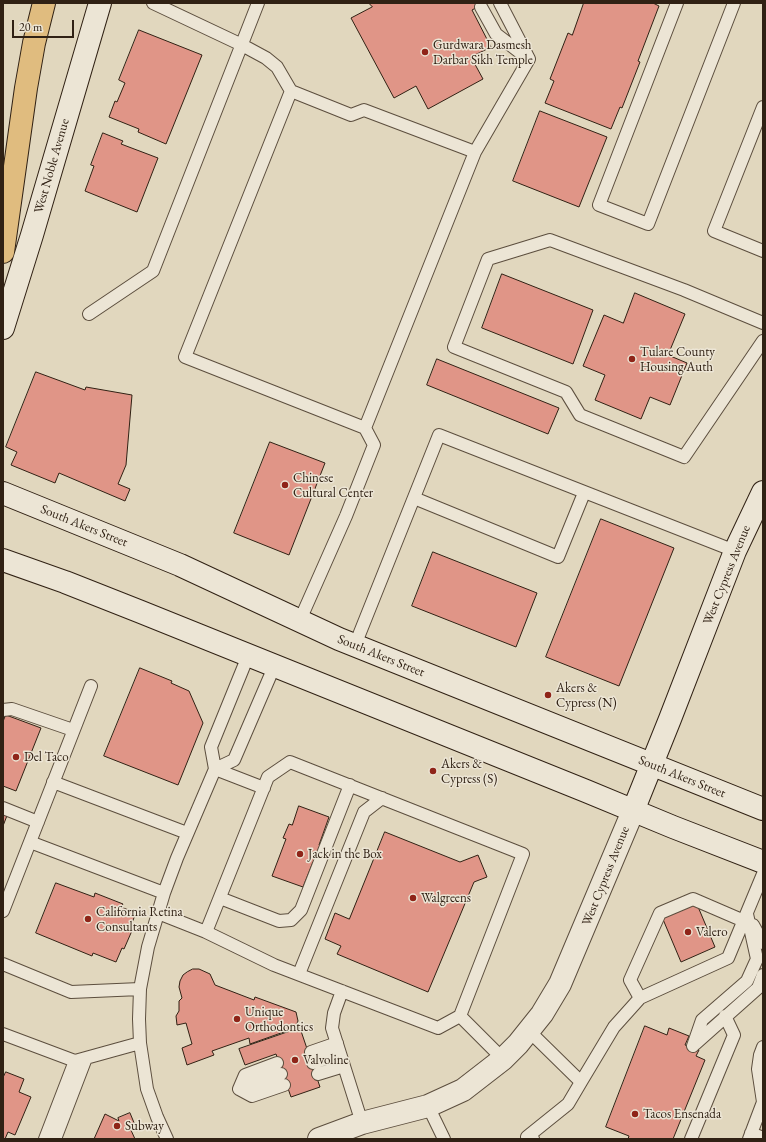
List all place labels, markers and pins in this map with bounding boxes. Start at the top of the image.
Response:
place label: Gurdwara Dasmesh Darbar Sikh Temple [433,37,533,68]
marker: Gurdwara Dasmesh Darbar Sikh Temple [420,47,430,57]
place label: Tulare County Housing Auth [640,344,715,375]
marker: Tulare County Housing Auth [627,354,637,364]
place label: Chinese Cultural Center [293,470,373,501]
marker: Chinese Cultural Center [280,480,290,490]
place label: Akers & Cypress (N) [556,680,617,711]
marker: Akers & Cypress (N) [543,690,553,700]
place label: Del Taco [24,749,69,765]
marker: Del Taco [11,752,21,762]
place label: Akers & Cypress (S) [441,756,497,787]
marker: Akers & Cypress (S) [428,766,438,776]
place label: Jack in the Box [308,846,382,862]
marker: Jack in the Box [295,849,305,859]
place label: Walgreens [421,890,471,906]
marker: Walgreens [408,893,418,903]
place label: California Retina Consultants [96,904,183,935]
marker: California Retina Consultants [83,914,93,924]
place label: Valero [696,924,728,940]
marker: Valero [683,927,693,937]
place label: Unique Orthodontics [245,1004,313,1035]
marker: Unique Orthodontics [232,1014,242,1024]
place label: Valvoline [303,1052,349,1068]
marker: Valvoline [290,1055,300,1065]
place label: Tacos Ensenada [643,1106,721,1122]
marker: Tacos Ensenada [630,1109,640,1119]
place label: Subway [125,1118,164,1134]
marker: Subway [112,1121,122,1131]

